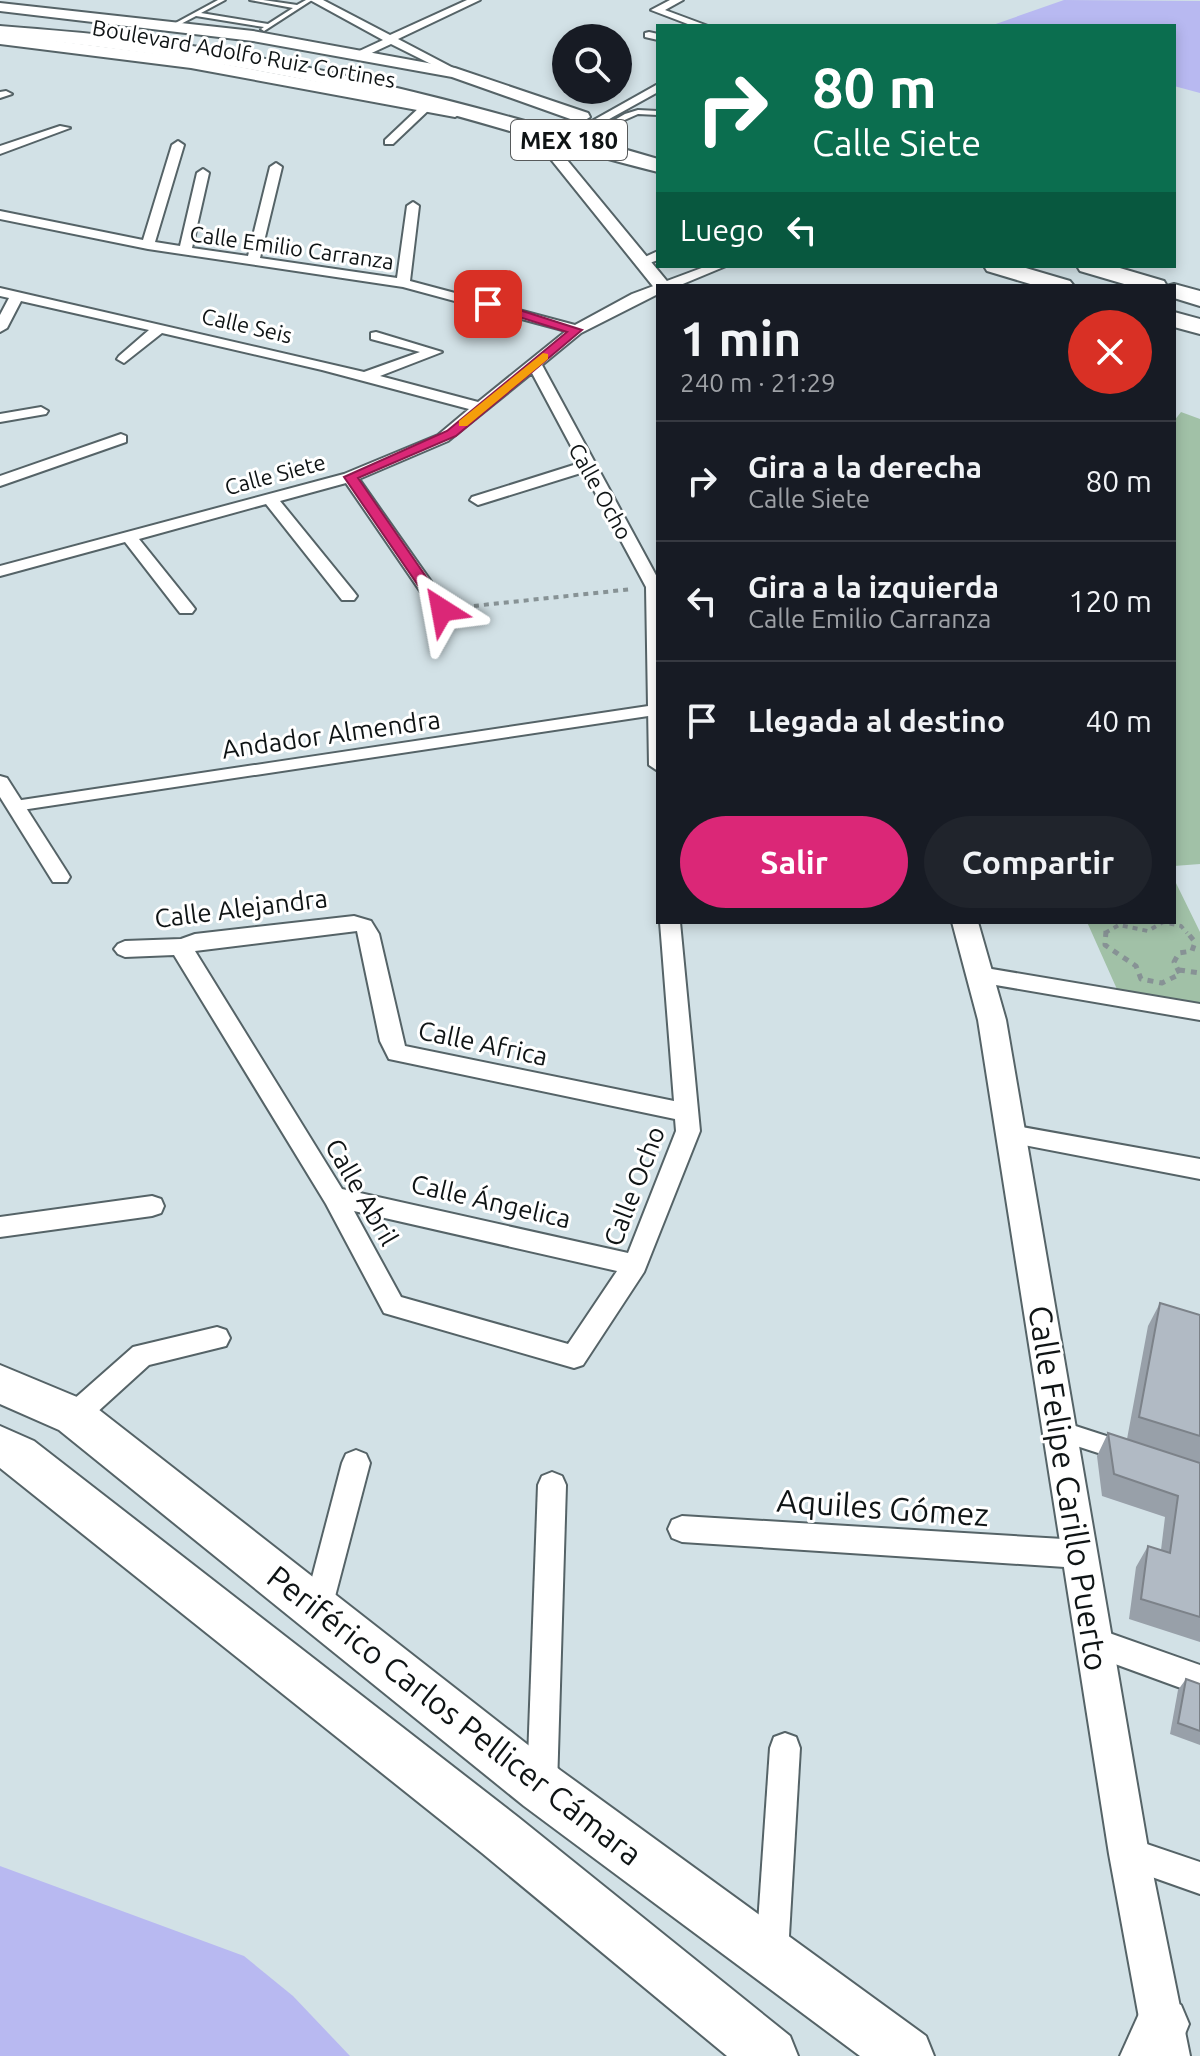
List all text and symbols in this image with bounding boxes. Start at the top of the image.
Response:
street label: Boulevard Adolfo Ruiz Cortines [91,14,397,92]
map controls [552,24,632,104]
button: search [552,24,632,104]
icon: right [680,56,784,160]
text: 80 m [812,56,937,119]
road number: MEX 180 [511,120,627,160]
text: Calle Siete [812,122,981,163]
icon: left [780,208,824,252]
text: Luego [680,213,764,247]
street label: Calle Emilio Carranza [188,220,396,274]
pin [454,270,522,338]
icon: arrive [466,282,510,326]
street label: Calle Seis [199,302,295,348]
button: close [1068,310,1152,394]
text: 1 min [680,311,801,365]
text: 240 m · 21:29 [680,368,836,397]
street label: Calle Ocho [564,438,638,544]
street label: Calle Siete [222,449,328,499]
text: Gira a la derecha [748,450,982,484]
icon: right [680,459,724,503]
text: 80 m [1085,464,1152,498]
text: Calle Siete [748,484,870,513]
position arrow [400,568,484,652]
text: Gira a la izquierda [748,570,999,604]
icon: left [680,579,724,623]
text: 120 m [1068,584,1152,618]
text: Calle Emilio Carranza [748,604,991,633]
icon: arrive [680,699,724,743]
street label: Andador Almendra [220,704,442,764]
text: Llegada al destino [748,704,1005,738]
text: 40 m [1085,704,1152,738]
button: Salir [680,816,908,908]
button: Compartir [924,816,1152,908]
street label: Calle Alejandra [153,883,329,933]
street label: Calle Africa [416,1015,550,1071]
street label: Calle Ocho [598,1122,670,1250]
street label: Calle Abril [320,1133,404,1251]
street label: Calle Ángelica [408,1168,574,1233]
street label: Calle Felipe Carillo Puerto [1022,1303,1116,1673]
street label: Aquiles Gómez [776,1482,990,1532]
street label: Periférico Carlos Pellicer Cámara [261,1558,649,1872]

